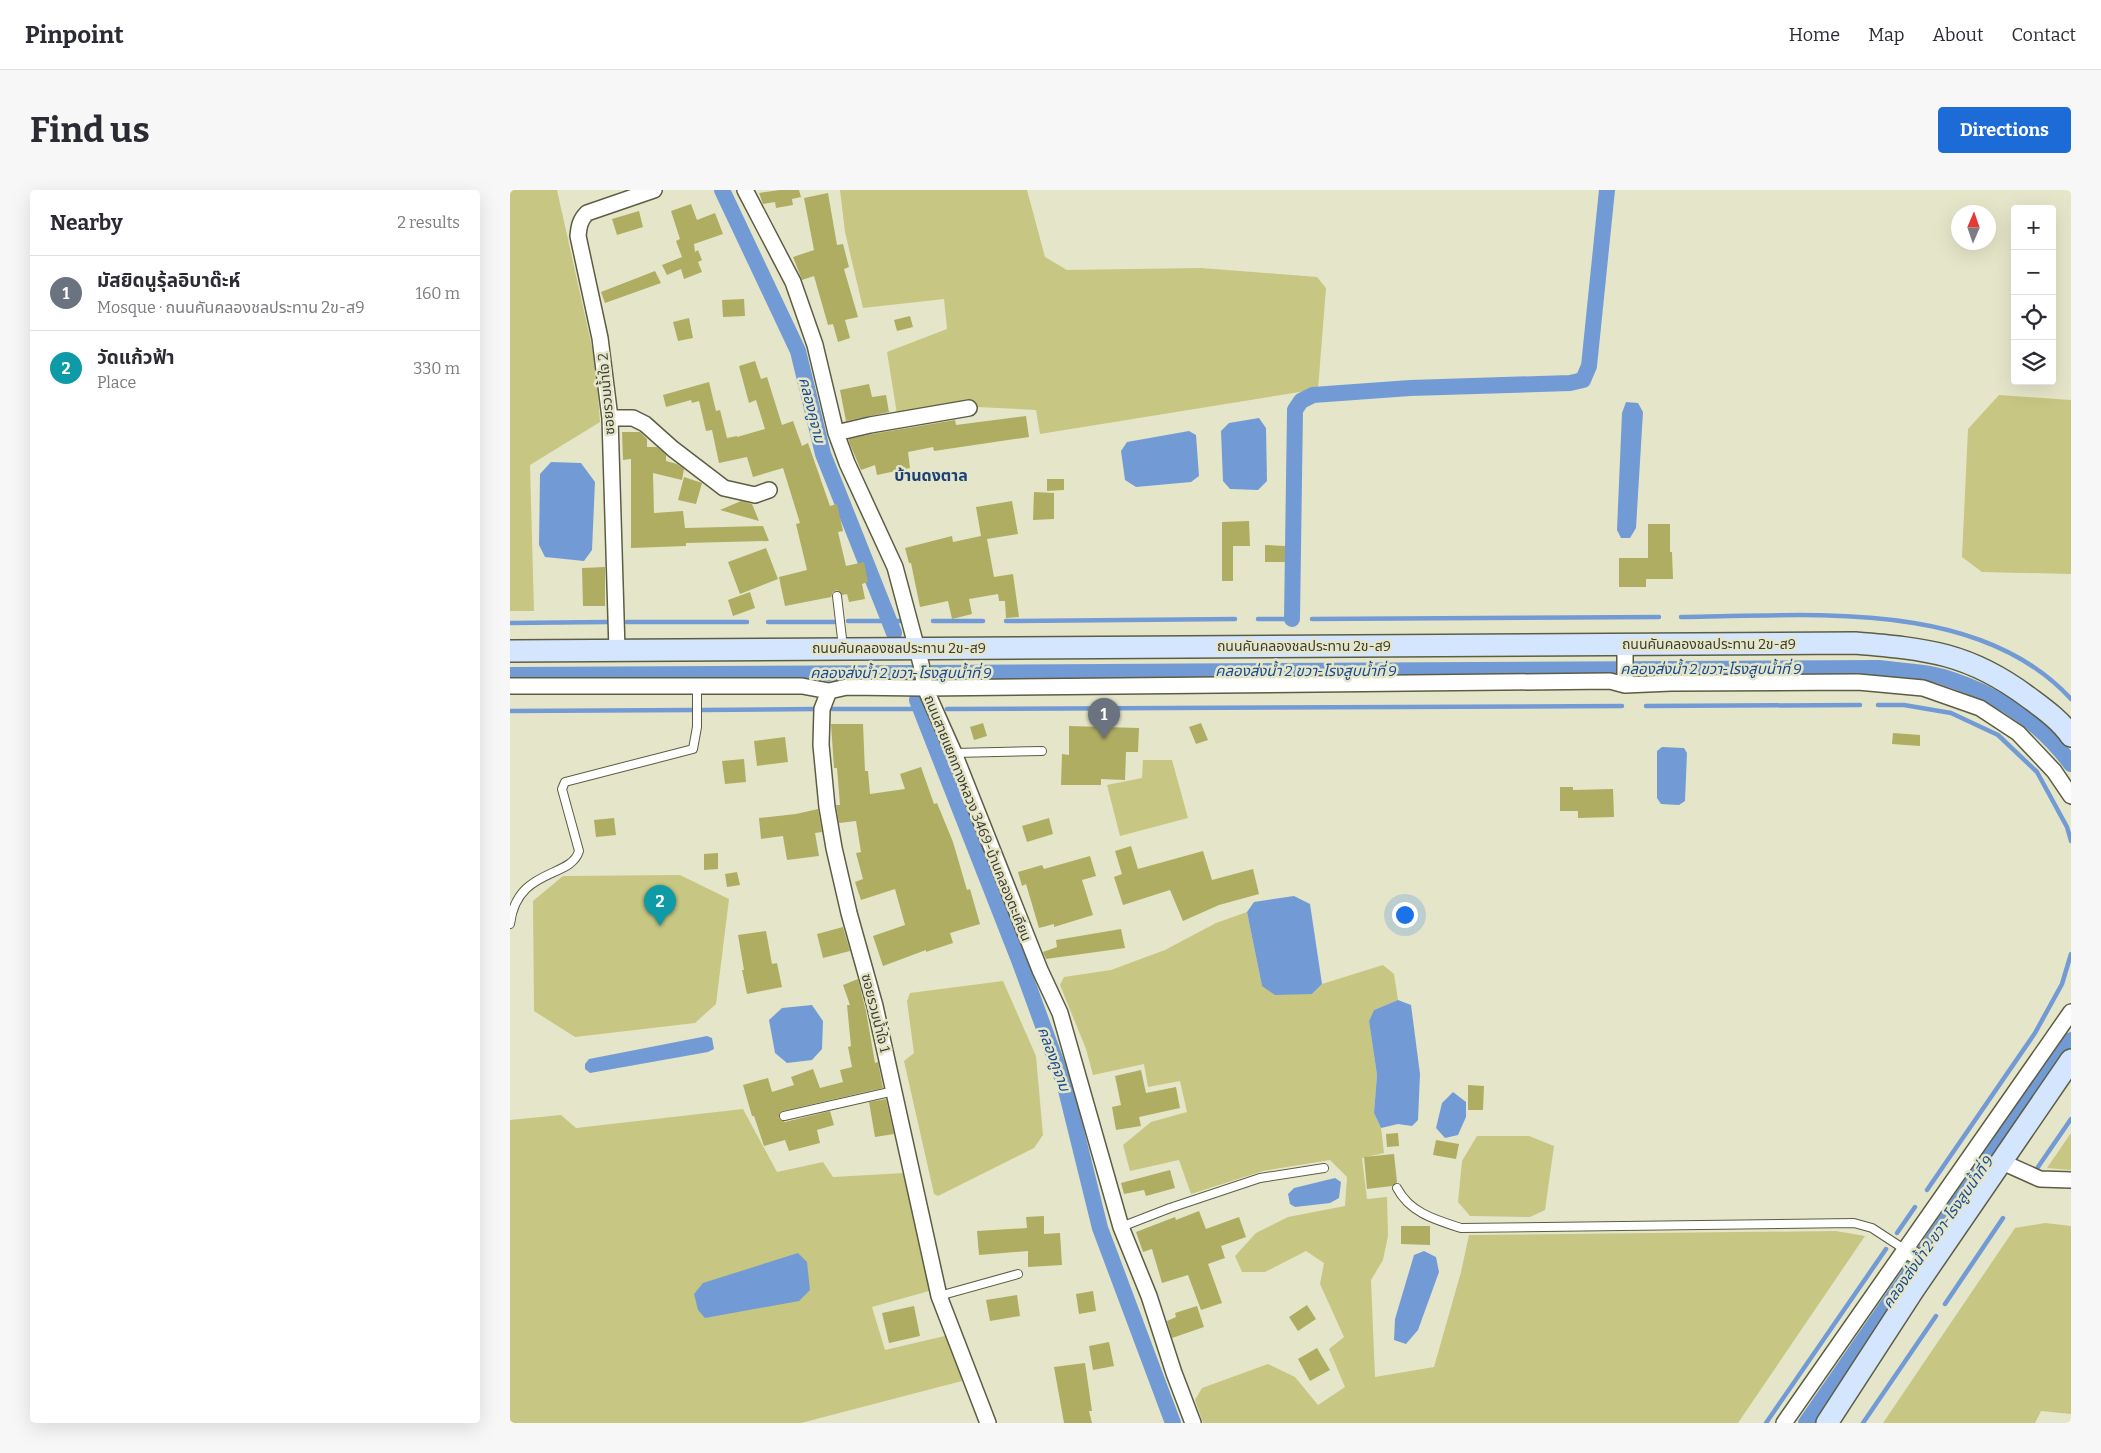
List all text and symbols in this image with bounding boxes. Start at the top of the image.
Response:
text: Pinpoint [25,21,124,49]
text: Home [1789,24,1840,46]
text: Map [1868,24,1904,46]
text: About [1932,24,1983,46]
text: Contact [2011,24,2076,46]
button: Directions [1938,107,2071,153]
text: Find us [30,109,150,151]
north arrow [1951,205,1996,250]
map controls [2011,205,2056,385]
button: + [2011,205,2056,250]
text: Nearby [50,210,123,236]
text: 2 results [397,213,460,232]
button: − [2011,250,2056,295]
text: มัสยิดนูรุ้ลอิบาด๊ะห์ [97,269,240,292]
text: 1 [63,284,69,303]
text: 160 m [415,284,460,303]
button: locate [2011,295,2056,340]
text: Mosque · ถนนคันคลองชลประทาน 2ข-ส9 [97,298,365,317]
button: layers [2011,340,2056,385]
text: วัดแก้วฟ้า [97,346,175,369]
street label: ซอยรวมน้ำใจ 2 [592,352,619,436]
text: 2 [61,359,71,378]
text: 330 m [413,359,460,378]
text: Place [97,373,136,392]
water label: คลองคูจาม [795,375,829,446]
district label: บ้านดงตาล [894,466,968,485]
street label: ถนนคันคลองชลประทาน 2ข-ส9 [1622,636,1796,653]
street label: ถนนคันคลองชลประทาน 2ข-ส9 [1217,638,1391,655]
street label: ถนนคันคลองชลประทาน 2ข-ส9 [812,640,986,657]
water label: คลองส่งน้ำ 2 ขวา-โรงสูบน้ำที่ 9 [1620,658,1802,678]
water label: คลองส่งน้ำ 2 ขวา-โรงสูบน้ำที่ 9 [1215,660,1397,680]
water label: คลองส่งน้ำ 2 ขวา-โรงสูบน้ำที่ 9 [810,662,992,682]
street label: ถนนสายแยกทางหลวง 3469-บ้านคลองตะเคียน [920,693,1035,944]
pin: 1 [1088,698,1120,739]
pin: 2 [644,885,676,926]
your location [1392,902,1418,928]
street label: ซอยรวมน้ำใจ 1 [858,972,895,1054]
water label: คลองคูจาม [1034,1024,1075,1095]
water label: คลองส่งน้ำ 2 ขวา-โรงสูบน้ำที่ 9 [1877,1151,1998,1311]

